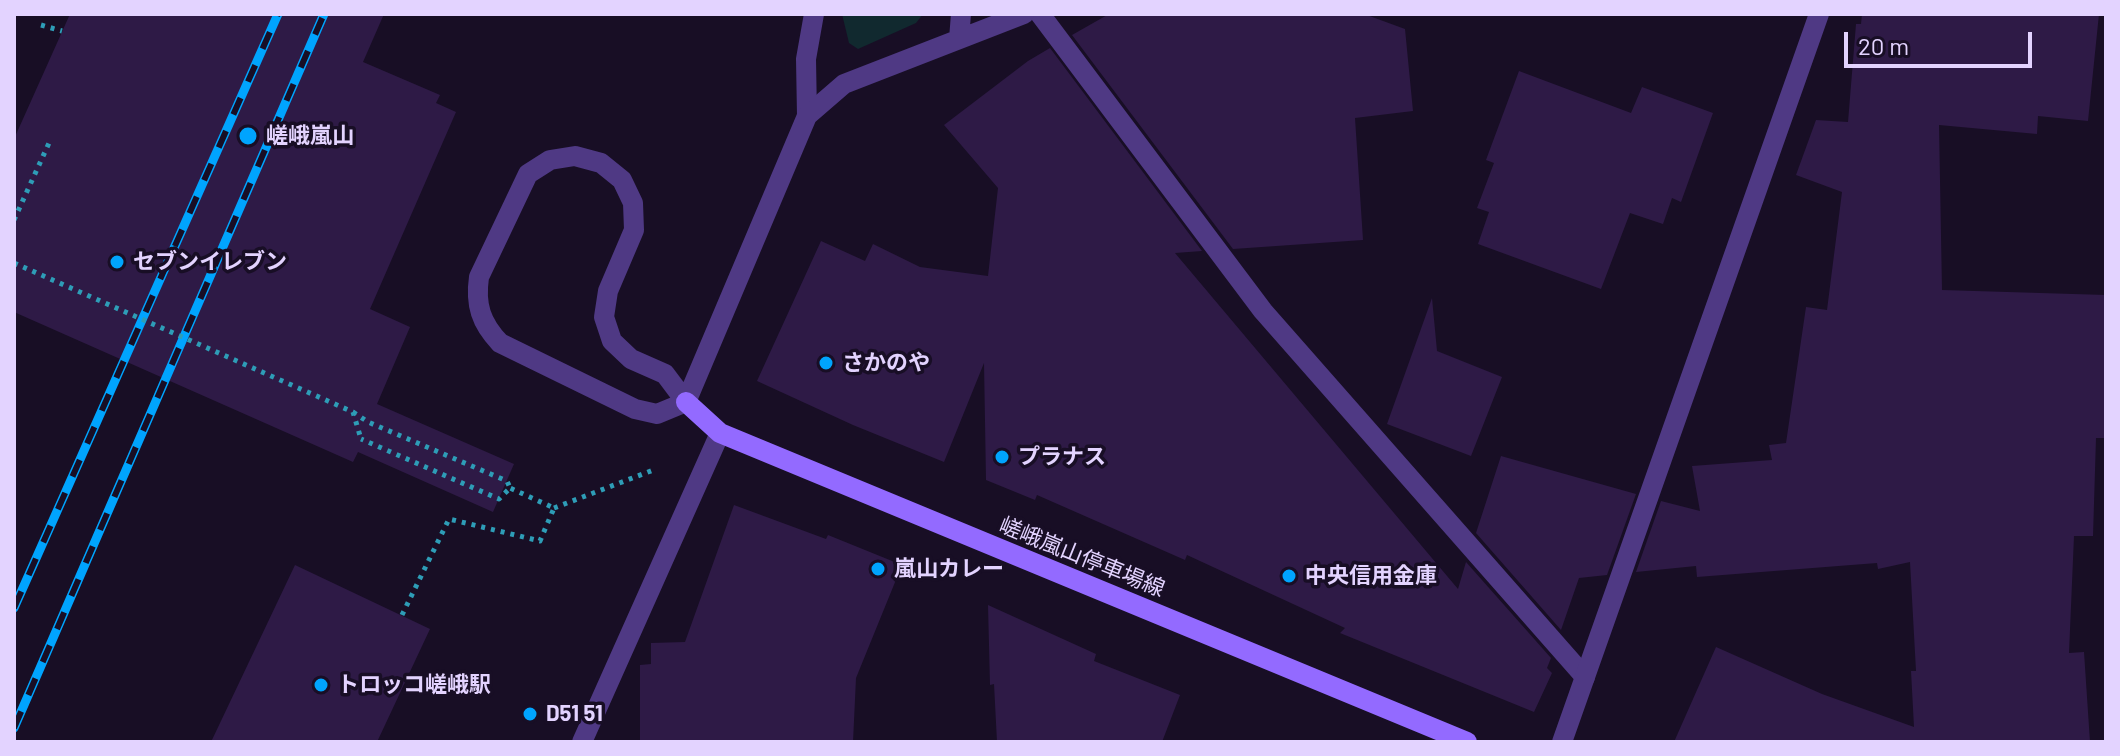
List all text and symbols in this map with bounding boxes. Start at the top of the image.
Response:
scale bar [1848,16,2036,66]
text: 20 m [1858,31,1909,60]
place label: 嵯峨嵐山 [266,123,354,149]
marker: 嵯峨嵐山 [237,125,259,147]
place label: セブンイレブン [133,249,287,275]
marker: セブンイレブン [108,253,126,271]
place label: さかのや [842,350,930,376]
marker: さかのや [817,354,835,372]
place label: プラナス [1018,444,1106,470]
marker: プラナス [993,448,1011,466]
street label: 嵯峨嵐山停車場線 [995,512,1169,602]
place label: 嵐山カレー [894,556,1004,582]
marker: 嵐山カレー [869,560,887,578]
place label: 中央信用金庫 [1305,563,1437,589]
marker: 中央信用金庫 [1280,567,1298,585]
place label: トロッコ嵯峨駅 [337,672,491,698]
marker: トロッコ嵯峨駅 [312,676,330,694]
place label: D51 51 [546,701,603,727]
marker: D51 51 [521,705,539,723]

